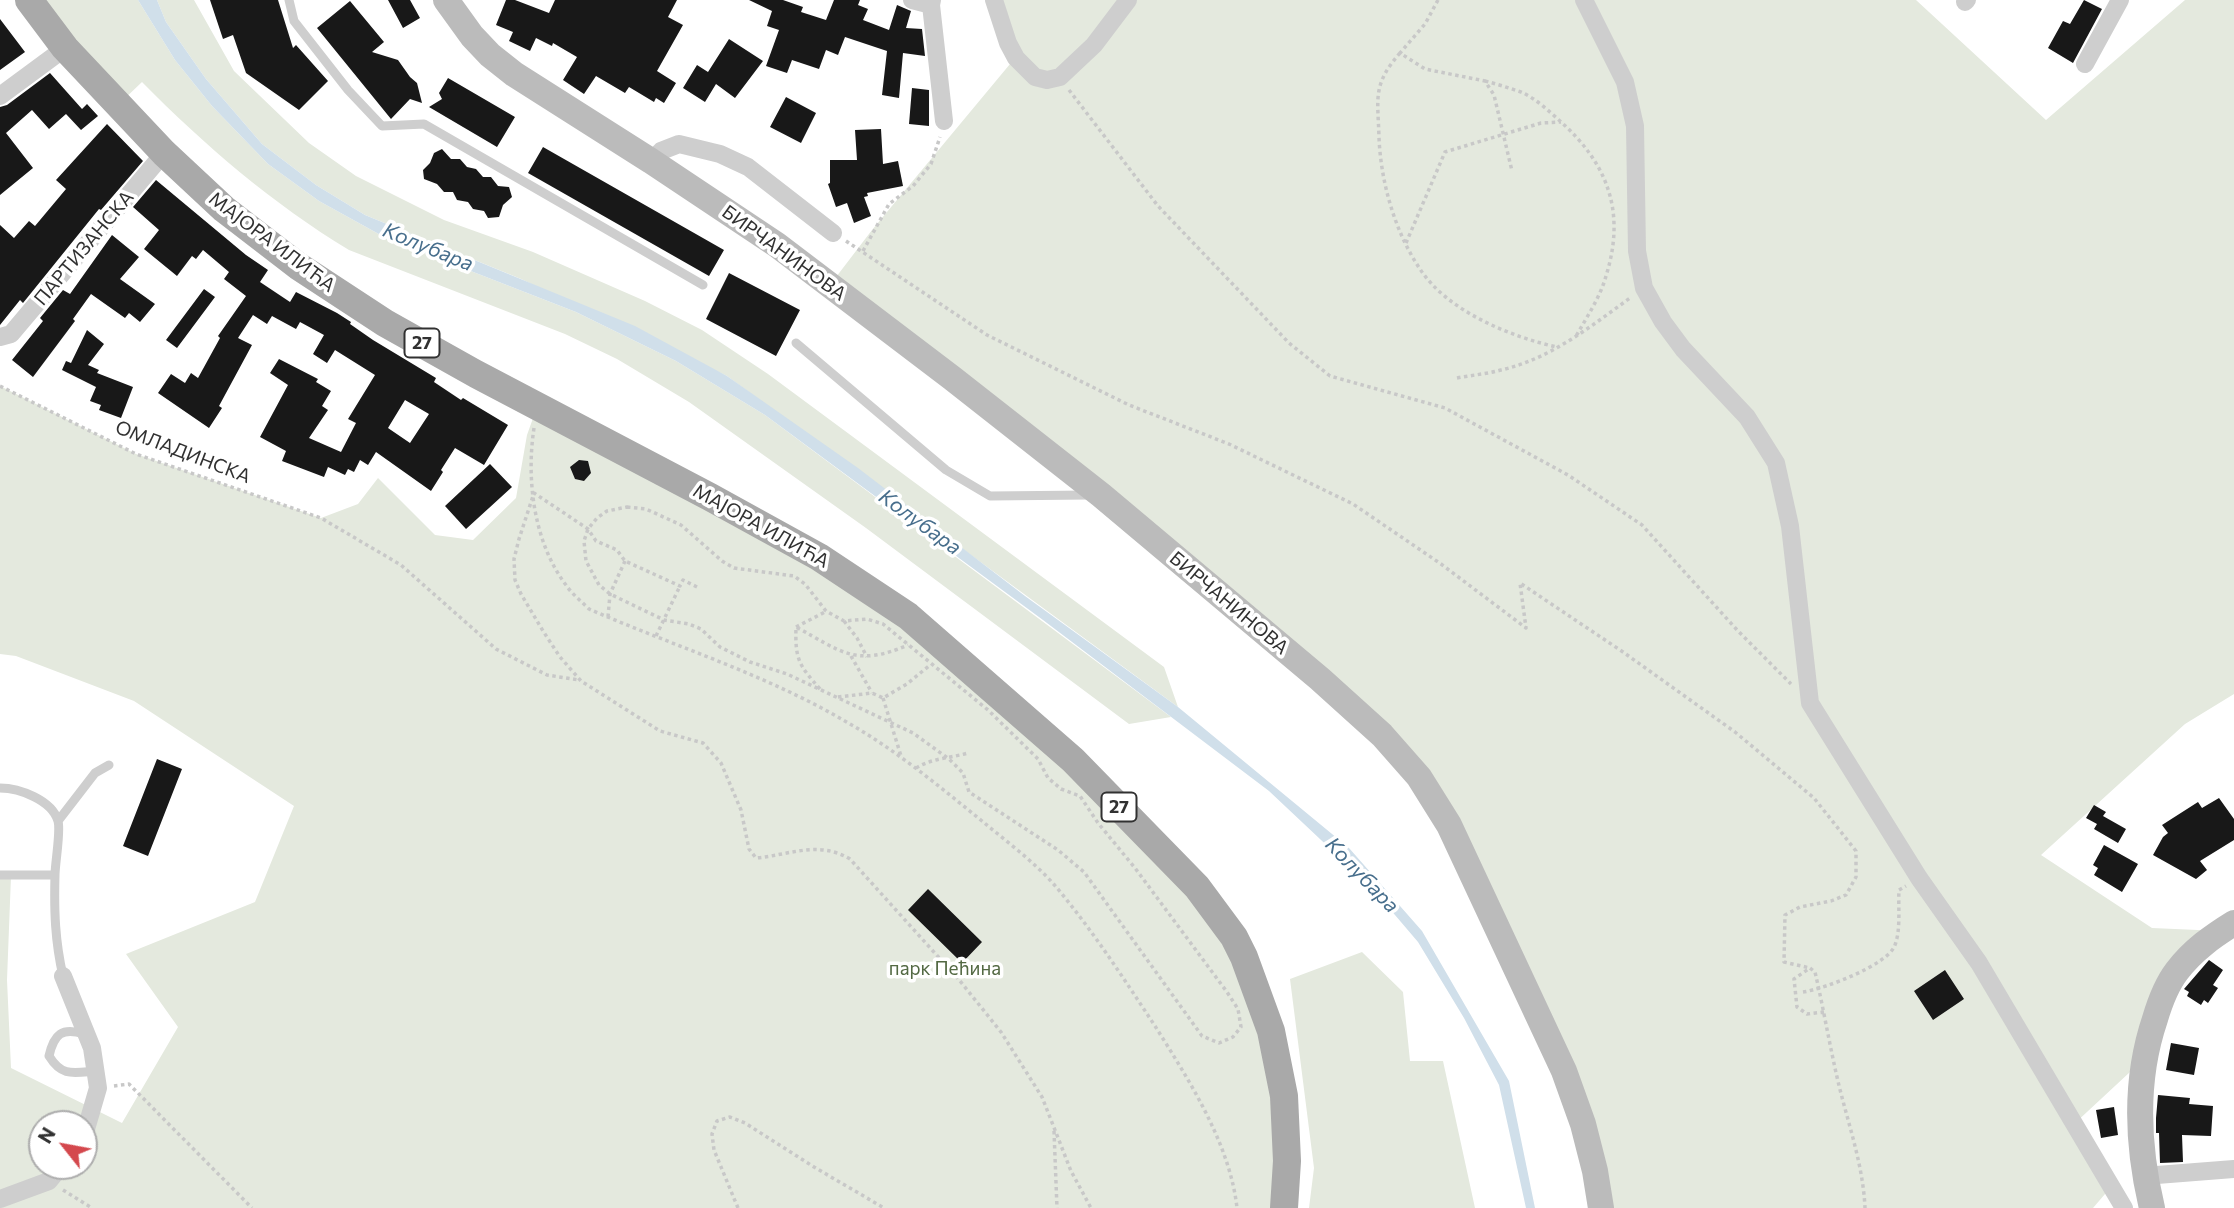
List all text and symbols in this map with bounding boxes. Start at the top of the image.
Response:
street label: ПАРТИЗАНСКА [29,186,139,310]
street label: МАЈОРА ИЛИЋА [204,187,340,297]
street label: БИРЧАНИНОВА [718,200,850,306]
water label: Колубара [379,217,477,277]
road number: 27 [404,328,440,358]
street label: ОМЛАДИНСКА [112,416,254,488]
street label: МАЈОРА ИЛИЋА [689,479,833,573]
water label: Колубара [874,484,966,560]
street label: БИРЧАНИНОВА [1165,547,1293,659]
road number: 27 [1102,792,1136,822]
water label: Колубара [1320,832,1404,918]
park label: парк Пећина [889,958,1001,980]
north arrow [28,1110,98,1180]
text: N [33,1123,60,1147]

